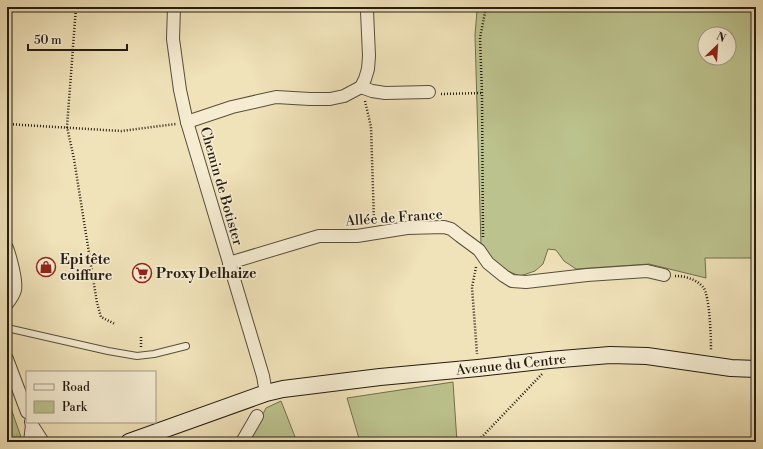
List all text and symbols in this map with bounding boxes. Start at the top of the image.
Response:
scale bar [28,26,127,52]
north arrow [697,26,737,66]
text: N [714,30,728,46]
text: 50 m [34,33,62,48]
street label: Chemin de Botister [196,125,247,248]
street label: Allée de France [344,206,443,230]
place label: Epi tête coiffure [60,251,113,285]
shop icon: Epi tête coiffure [35,256,57,278]
supermarket icon: Proxy Delhaize [131,262,153,284]
place label: Proxy Delhaize [156,265,257,283]
street label: Avenue du Centre [454,350,567,380]
legend [26,371,156,423]
text: Road [62,380,90,395]
text: Park [62,400,88,415]

